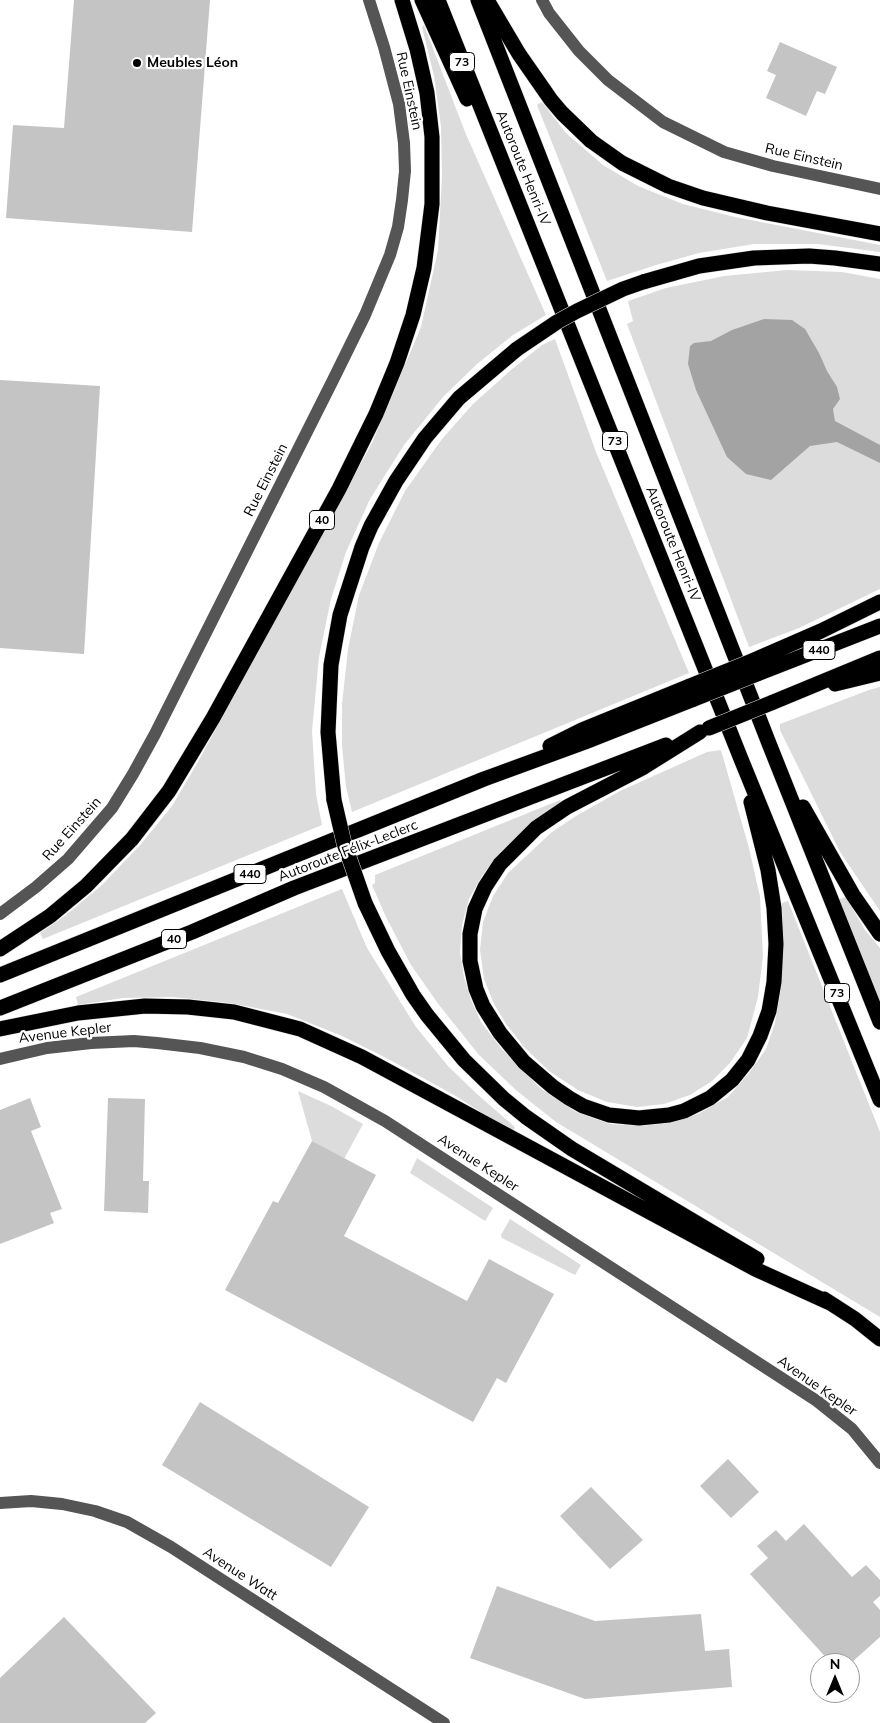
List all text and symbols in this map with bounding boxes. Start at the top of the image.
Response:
street label: Rue Einstein [393,50,425,132]
road number: 73 [450,52,474,72]
place label: Meubles Léon [147,55,238,71]
marker: Meubles Léon [131,57,143,69]
street label: Autoroute Henri-IV [492,108,554,228]
street label: Rue Einstein [763,140,845,174]
road number: 73 [602,432,628,451]
street label: Rue Einstein [240,441,292,519]
street label: Autoroute Henri-IV [642,484,704,604]
road number: 40 [310,510,334,530]
road number: 440 [803,640,835,660]
street label: Rue Einstein [39,794,105,864]
street label: Autoroute Félix-Leclerc [276,817,420,885]
road number: 440 [234,864,266,884]
road number: 40 [162,930,186,949]
road number: 73 [824,984,850,1002]
street label: Avenue Kepler [18,1019,112,1047]
street label: Avenue Kepler [434,1131,522,1195]
street label: Avenue Kepler [774,1352,860,1420]
street label: Avenue Watt [200,1544,280,1604]
north arrow [810,1653,860,1703]
text: N [830,1655,840,1673]

